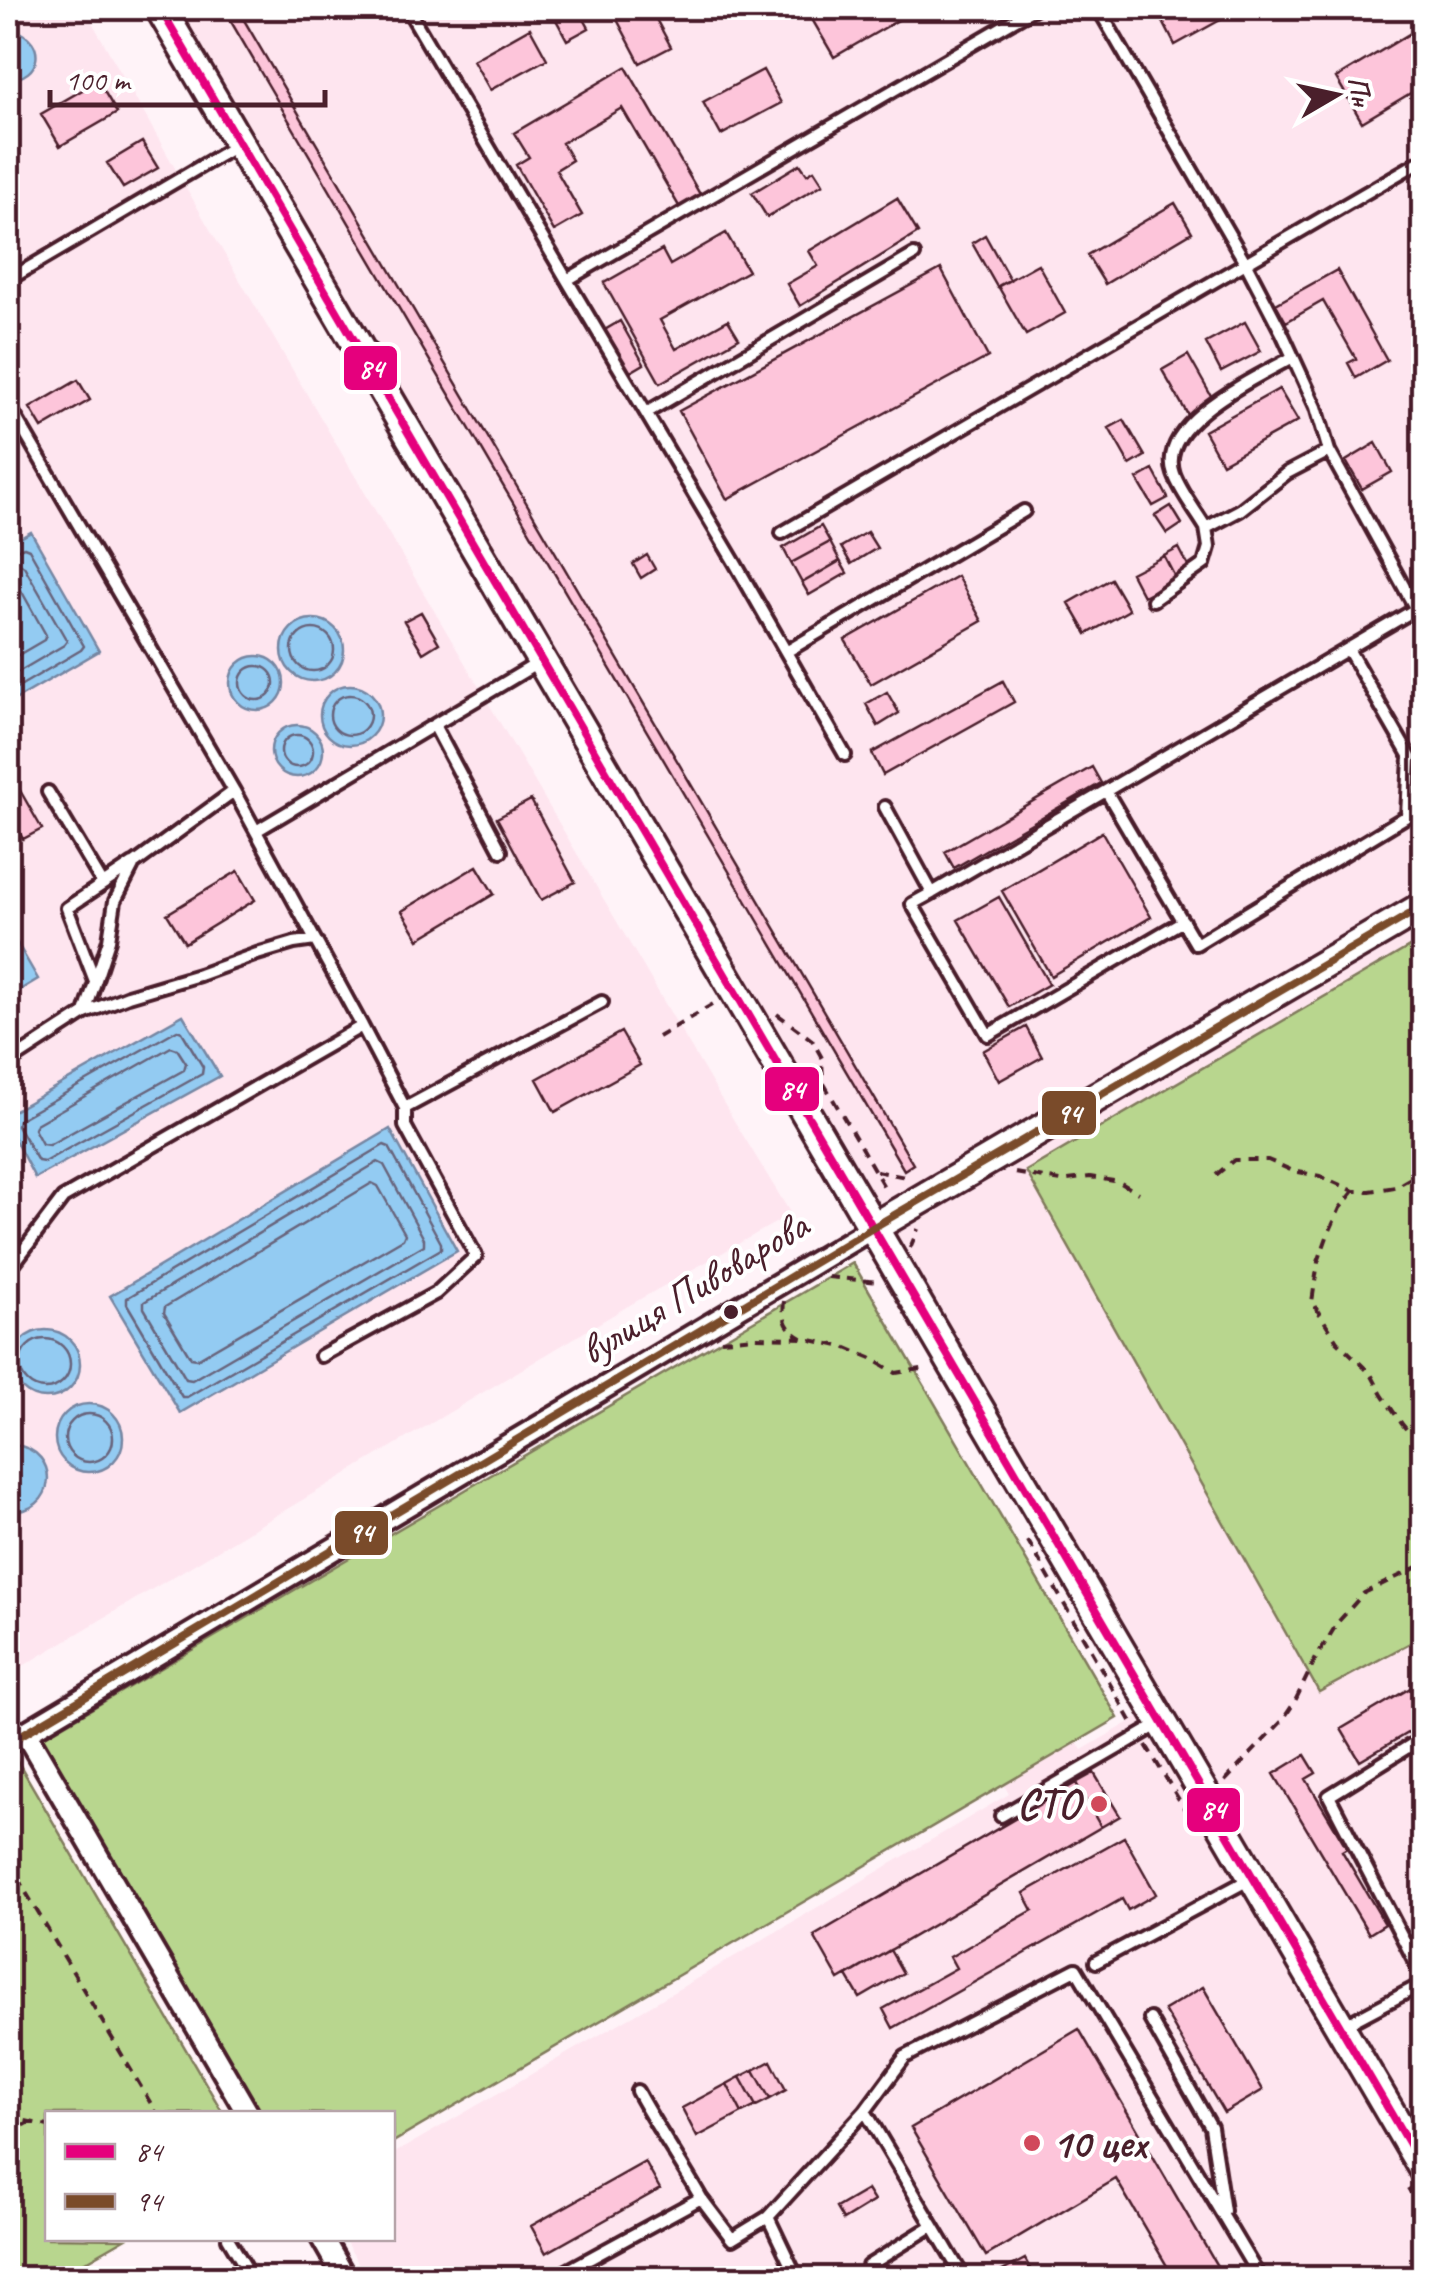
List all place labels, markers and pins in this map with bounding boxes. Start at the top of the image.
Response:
unlabelled marker [721,1302,741,1322]
place label: СТО [1017,1778,1085,1831]
marker: СТО [1088,1793,1110,1815]
place label: 10 цех [1052,2117,1151,2170]
marker: 10 цех [1021,2132,1043,2154]

